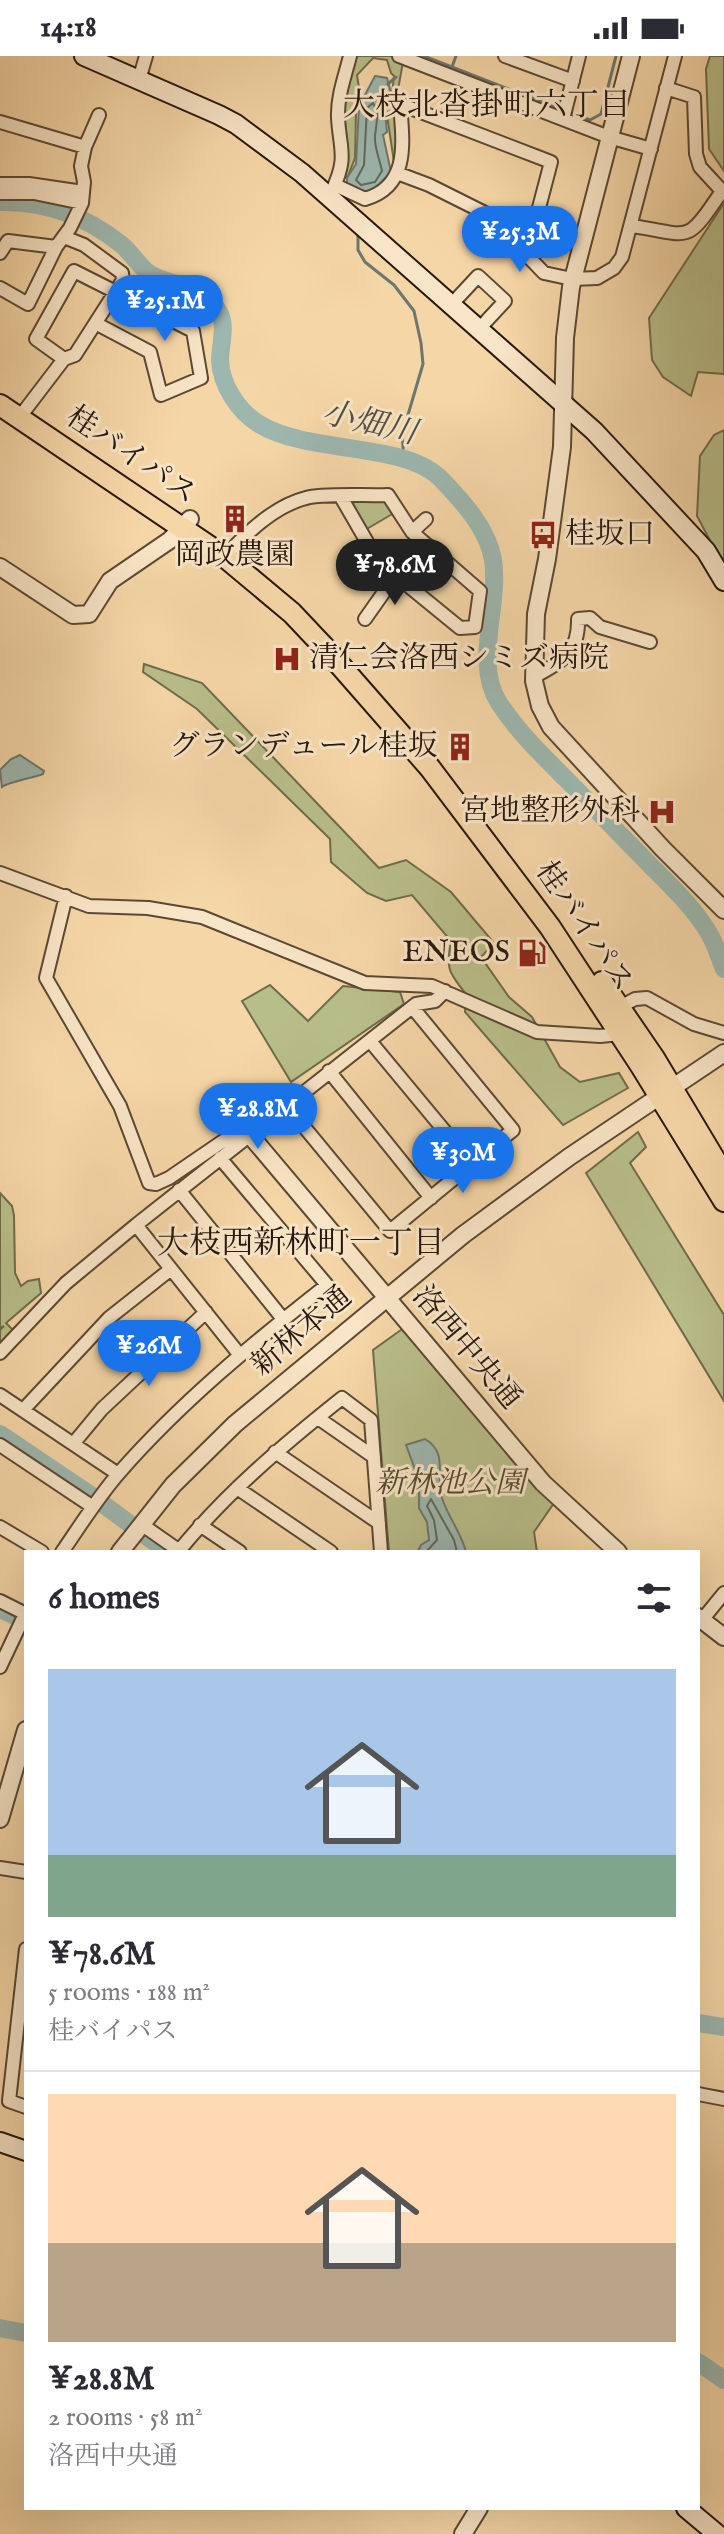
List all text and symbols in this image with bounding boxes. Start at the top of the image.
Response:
text: 14:18 [40,9,97,47]
district label: 大枝北沓掛町六丁目 [343,86,631,127]
pin: ¥25.3M [455,206,585,274]
text: ¥25.3M [480,215,560,248]
pin: ¥25.1M [100,275,230,343]
text: ¥25.1M [125,284,205,317]
water label: 小畑川 [318,393,423,455]
street label: 桂バイパス [58,398,204,514]
building icon: 岡政農園 [220,504,250,534]
place label: 桂坂口 [565,516,655,554]
bus stop icon: 桂坂口 [528,520,558,550]
place label: 岡政農園 [175,537,295,575]
pin: ¥78.6M [330,539,460,607]
text: ¥78.6M [354,548,436,581]
place label: 清仁会洛西シミズ病院 [309,640,609,678]
hospital icon: 清仁会洛西シミズ病院 [272,644,302,674]
place label: グランデュール桂坂 [170,728,438,766]
building icon: グランデュール桂坂 [445,732,475,762]
place label: 宮地整形外科 [460,793,640,831]
hospital icon: 宮地整形外科 [647,797,677,827]
street label: 桂バイパス [526,854,642,1000]
place label: ENEOS [402,934,510,972]
fuel station icon: ENEOS [517,938,547,968]
pin: ¥28.8M [193,1083,323,1151]
text: ¥28.8M [217,1092,299,1125]
pin: ¥30M [416,1127,510,1195]
text: ¥30M [430,1136,496,1169]
district label: 大枝西新林町一丁目 [157,1224,445,1265]
street label: 洛西中央通 [403,1278,529,1418]
street label: 新林本通 [244,1279,360,1385]
pin: ¥26M [102,1320,196,1388]
text: ¥26M [116,1329,182,1362]
park label: 新林池公園 [375,1465,530,1503]
icon: filters [632,1576,676,1620]
text: 6 homes [48,1577,160,1620]
icon: home [290,1721,434,1865]
text: ¥78.6M [48,1933,156,1976]
text: 5 rooms · 188 m² [48,1976,210,2009]
text: 桂バイパス [48,2015,177,2048]
icon: home [290,2146,434,2290]
text: ¥28.8M [48,2358,155,2401]
text: 2 rooms · 58 m² [48,2401,202,2434]
text: 洛西中央通 [48,2440,178,2473]

